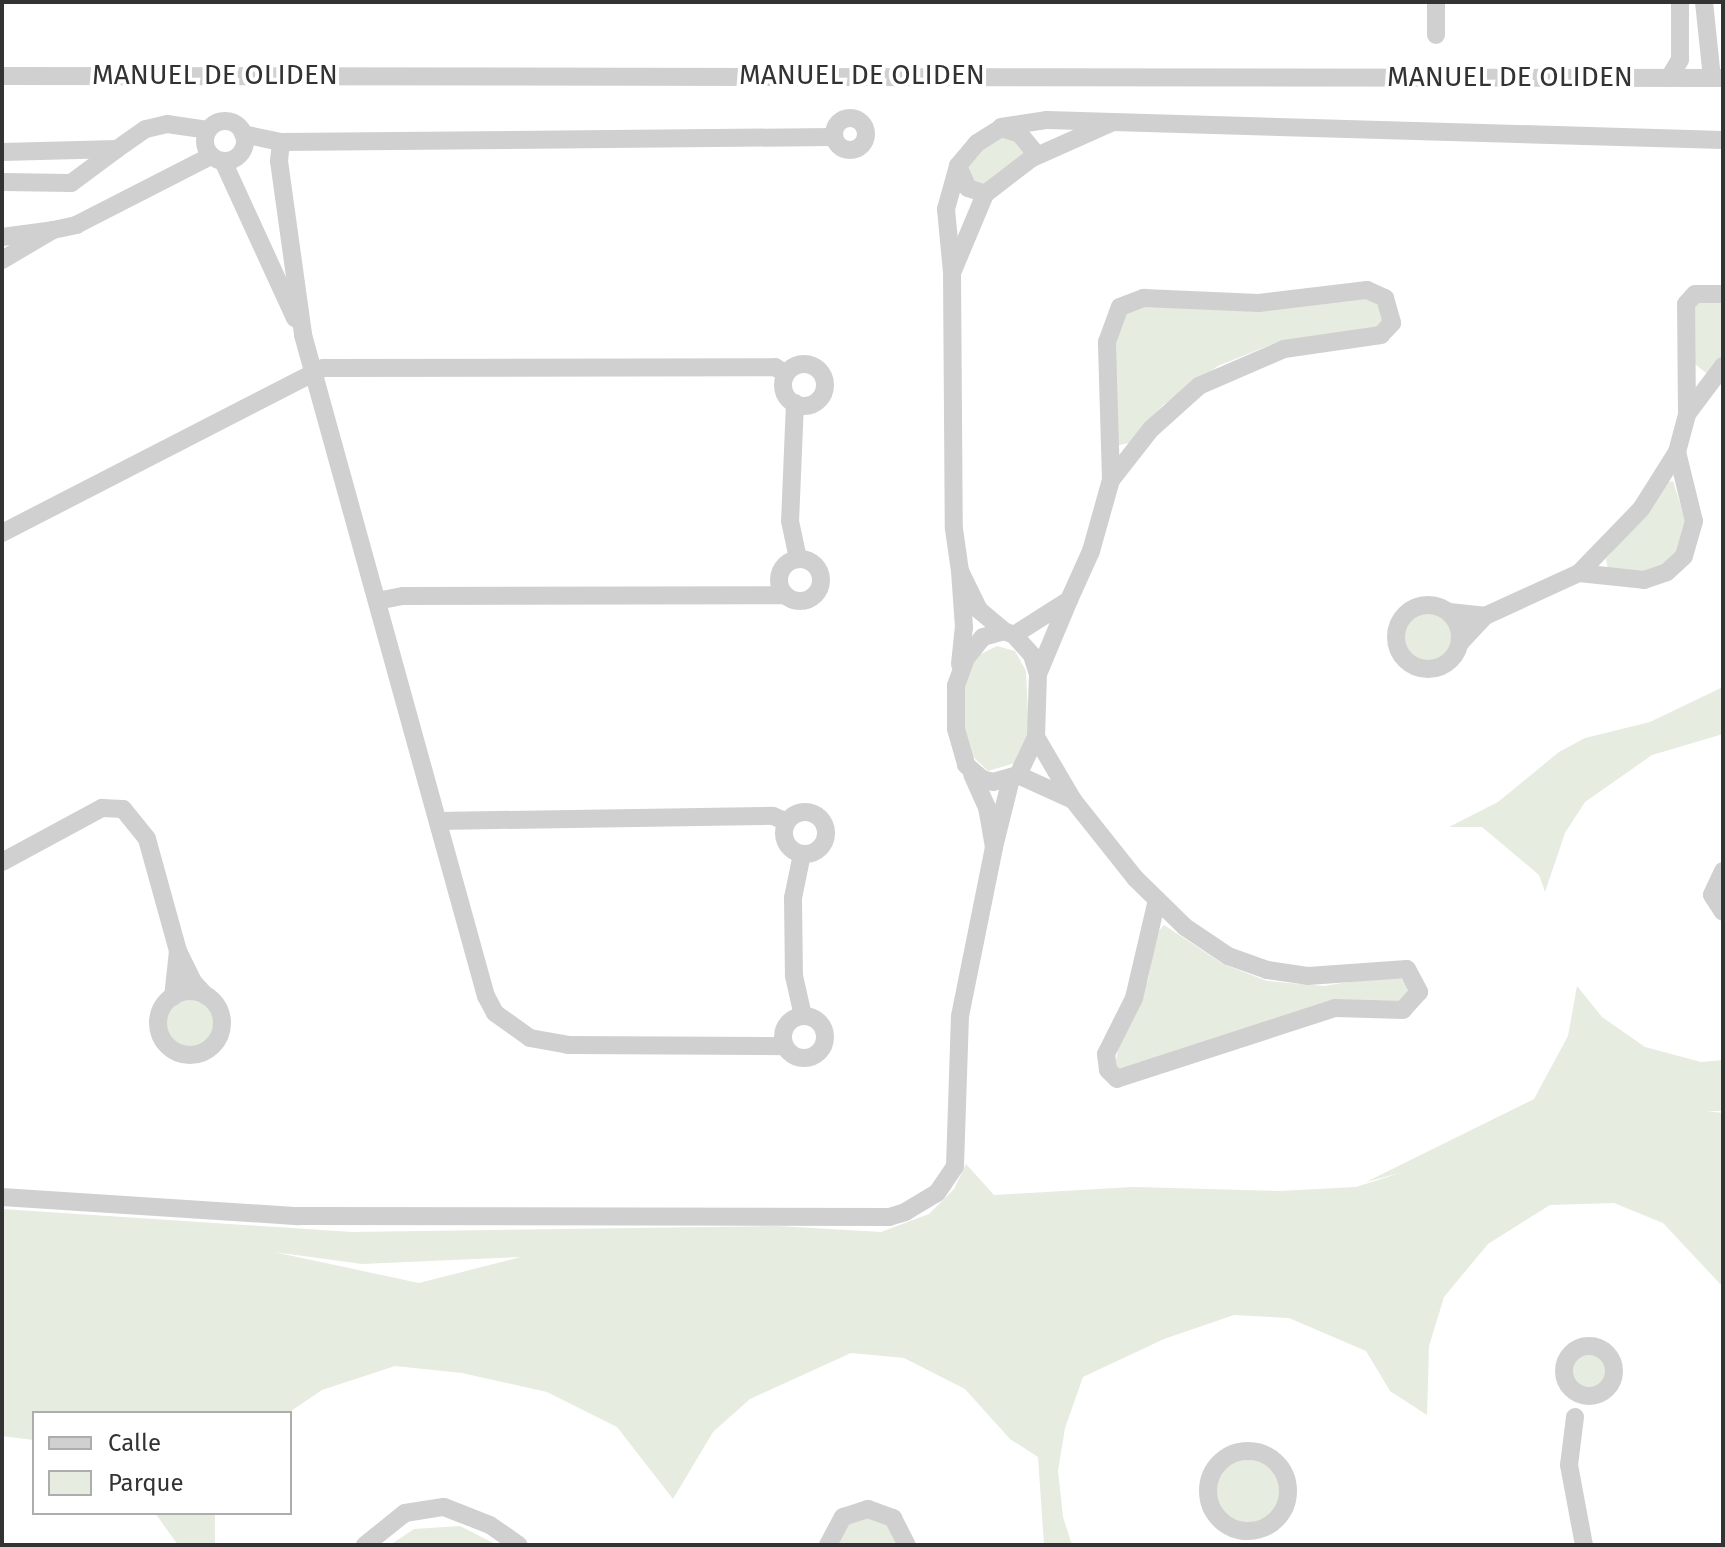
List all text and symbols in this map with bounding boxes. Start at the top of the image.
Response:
street label: MANUEL DE OLIDEN [92,58,338,92]
street label: MANUEL DE OLIDEN [739,58,985,92]
street label: MANUEL DE OLIDEN [1387,60,1633,94]
legend [32,1411,292,1515]
text: Calle [108,1429,161,1457]
text: Parque [108,1469,184,1497]

